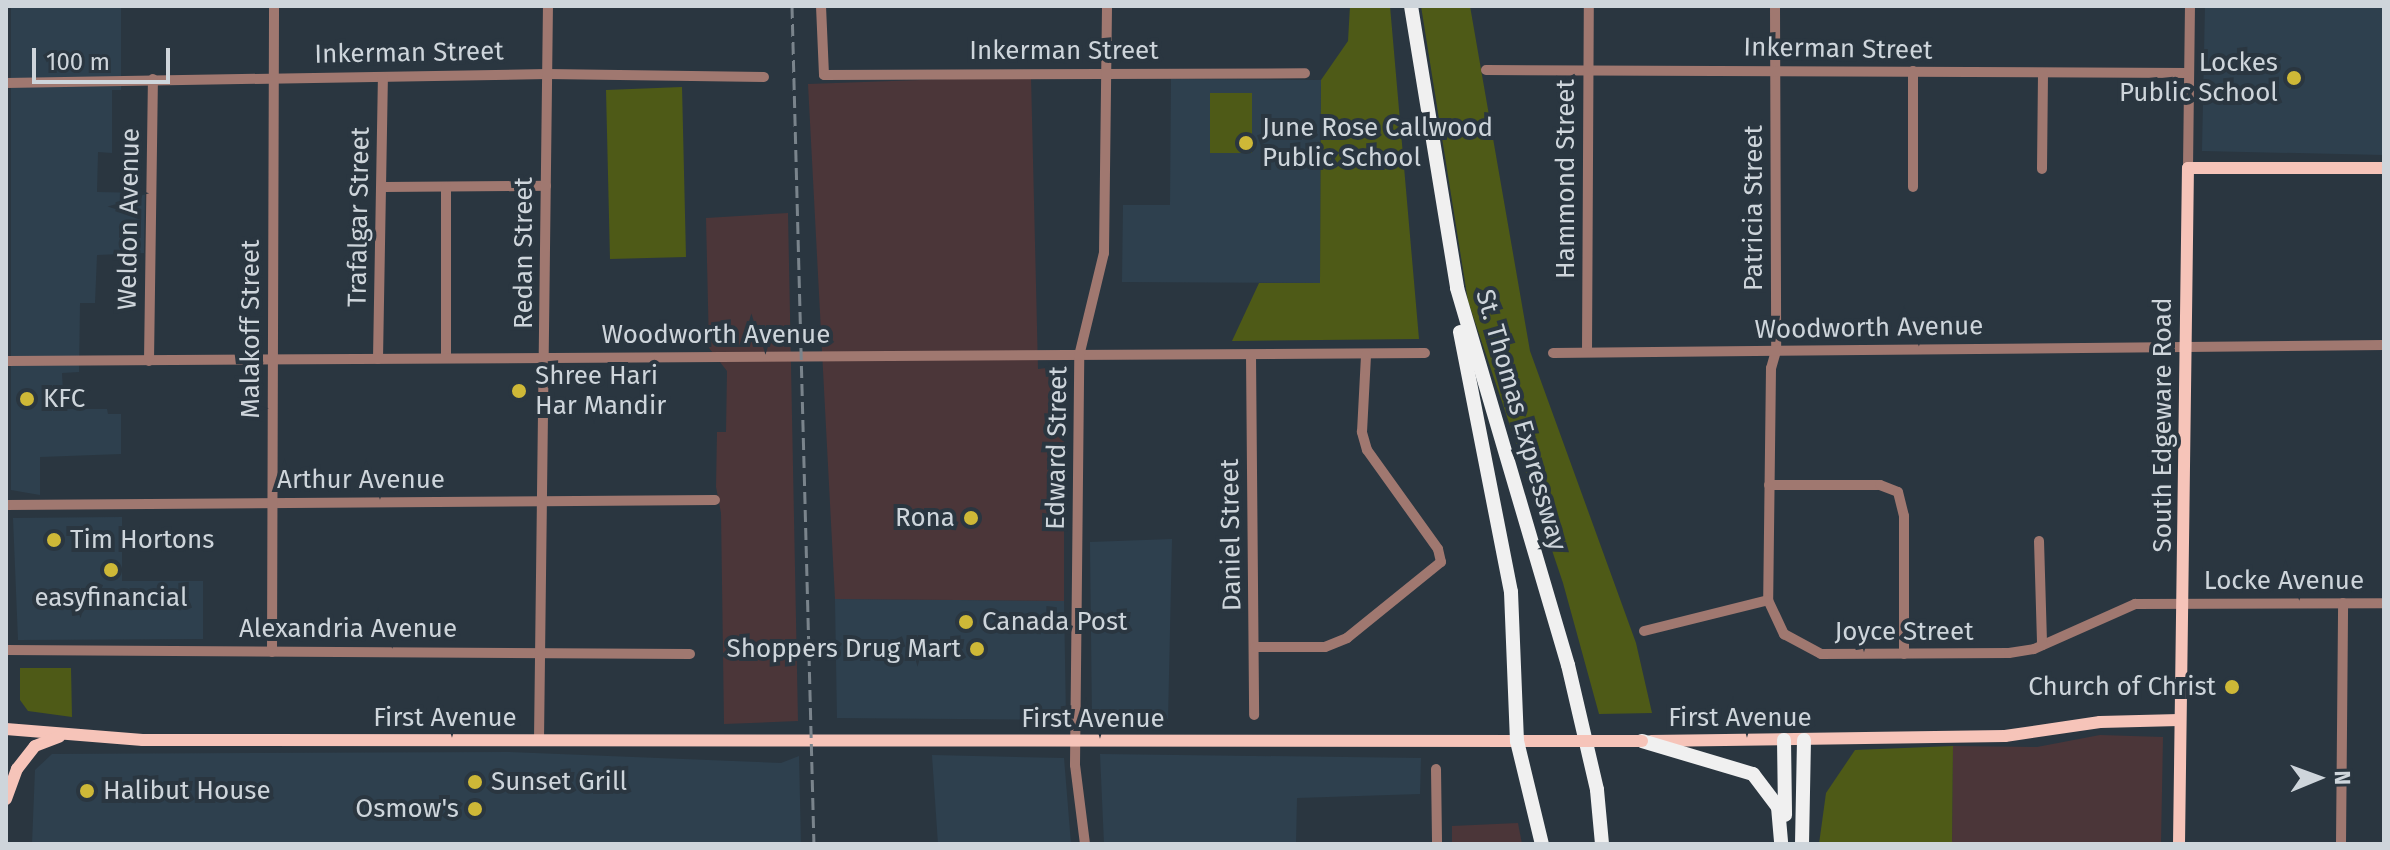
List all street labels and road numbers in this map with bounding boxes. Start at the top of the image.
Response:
street label: Inkerman Street [1743,32,1933,66]
street label: Inkerman Street [969,35,1159,67]
street label: Inkerman Street [314,36,504,70]
street label: Hammond Street [1550,79,1582,279]
street label: Patricia Street [1738,125,1770,291]
street label: Trafalgar Street [342,127,376,307]
street label: Weldon Avenue [112,128,146,310]
street label: Redan Street [508,177,540,329]
street label: Malakoff Street [235,240,267,418]
street label: St. Thomas Expressway [1469,286,1573,554]
street label: South Edgeware Road [2147,298,2179,552]
street label: Woodworth Avenue [1754,310,1984,346]
street label: Woodworth Avenue [602,319,830,351]
street label: Edward Street [1040,366,1074,530]
street label: Daniel Street [1214,459,1248,611]
street label: Arthur Avenue [277,464,445,496]
street label: Locke Avenue [2204,565,2364,597]
street label: Alexandria Avenue [239,613,457,645]
street label: Joyce Street [1834,616,1974,648]
street label: First Avenue [373,702,517,734]
street label: First Avenue [1668,702,1812,734]
street label: First Avenue [1021,703,1165,735]

